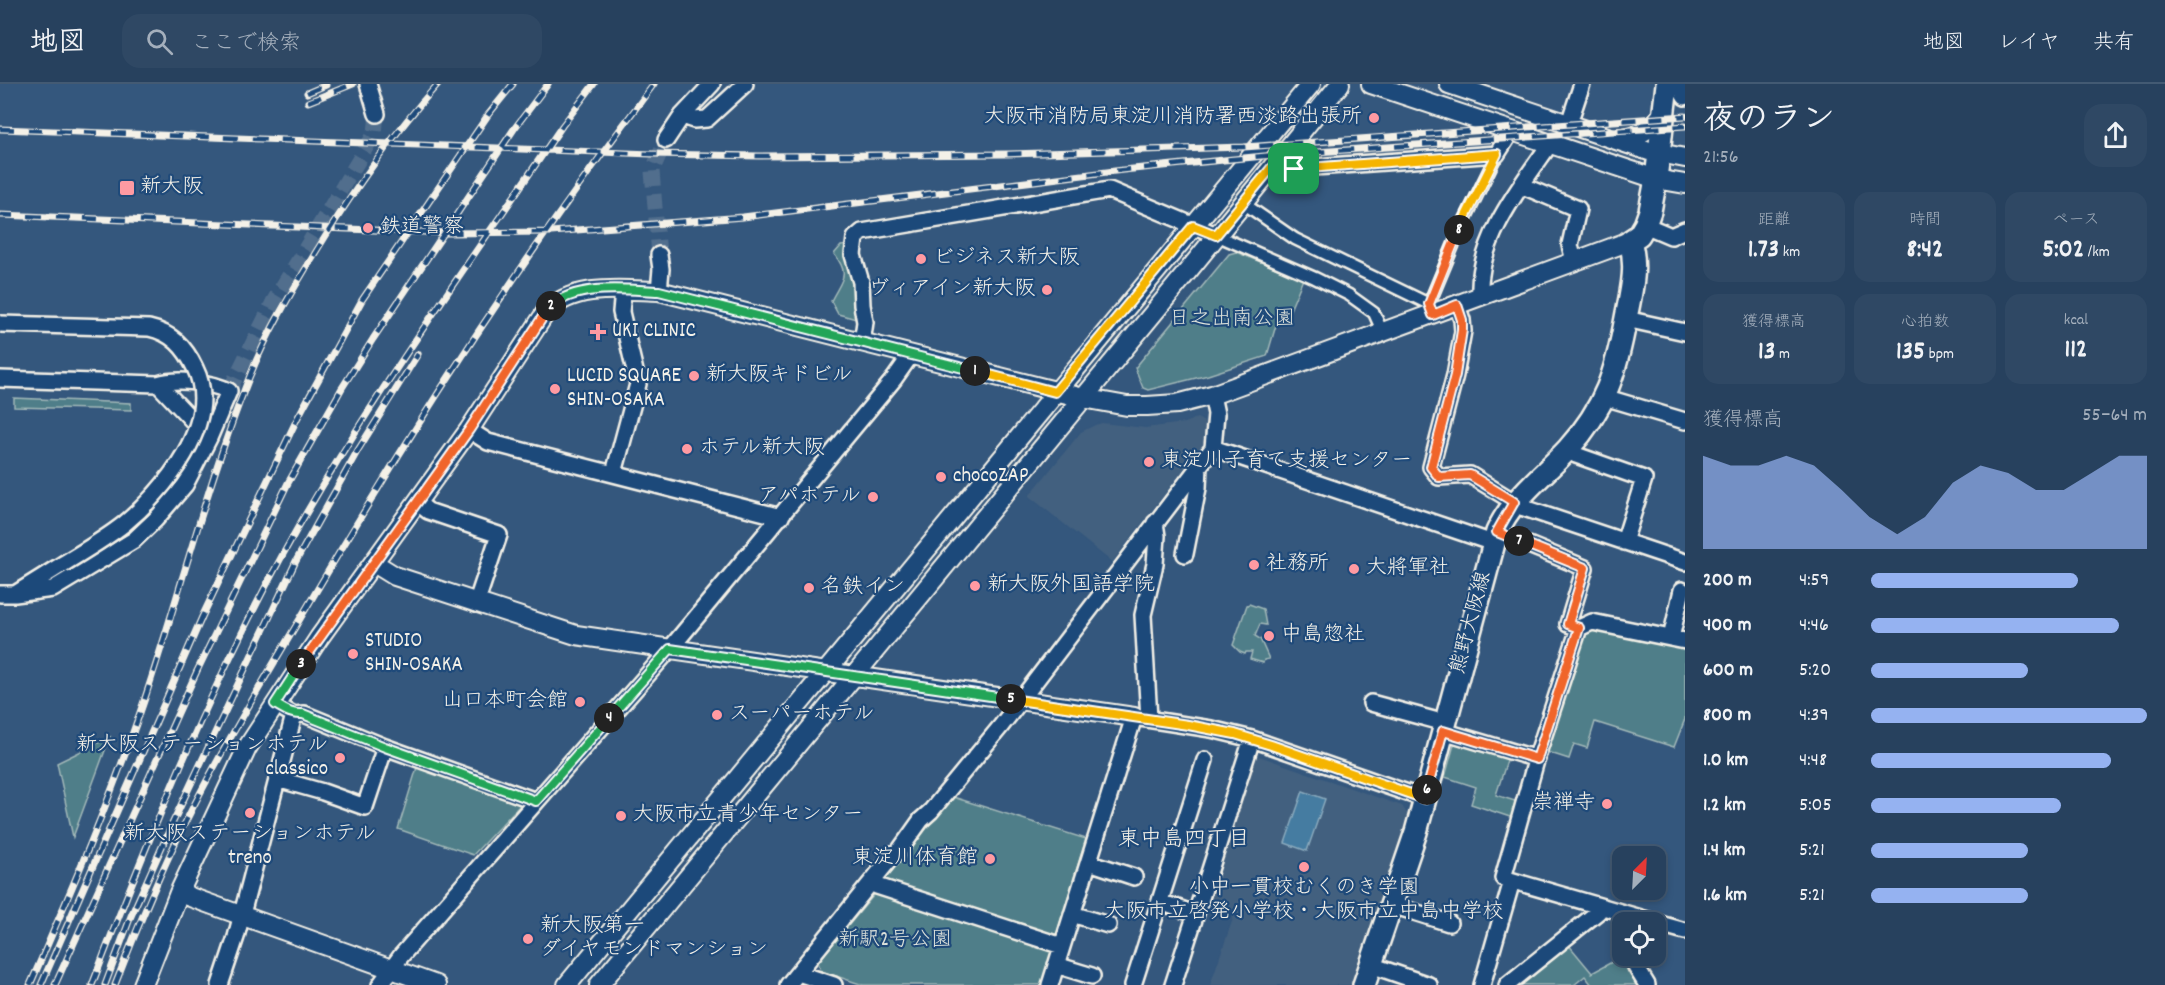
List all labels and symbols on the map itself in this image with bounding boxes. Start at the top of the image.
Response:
place label: 大阪市消防局東淀川消防署西淡路出張所 [984,103,1362,133]
marker: 大阪市消防局東淀川消防署西淡路出張所 [1367,111,1381,125]
pin [1268,143,1319,194]
place label: 新大阪 [140,173,203,203]
marker: 新大阪 [118,179,136,197]
place label: 鉄道警察 [380,213,464,243]
pin: 8 [1444,215,1474,245]
marker: 鉄道警察 [361,221,375,235]
place label: ビジネス新大阪 [933,244,1079,274]
marker: ビジネス新大阪 [914,252,928,266]
place label: ヴィアイン新大阪 [868,275,1035,305]
marker: ヴィアイン新大阪 [1040,283,1054,297]
pin: 2 [536,291,566,321]
park label: 日之出南公園 [1169,305,1295,335]
place label: UKI CLINIC [612,317,696,347]
marker: UKI CLINIC [589,323,607,341]
pin: 1 [960,356,990,386]
place label: 新大阪キドビル [706,361,853,391]
place label: LUCID SQUARE SHIN-OSAKA [567,362,682,416]
marker: 新大阪キドビル [687,369,701,383]
marker: LUCID SQUARE SHIN-OSAKA [548,382,562,396]
place label: ホテル新大阪 [699,434,824,464]
marker: ホテル新大阪 [680,442,694,456]
place label: 東淀川子育て支援センター [1161,447,1412,477]
marker: 東淀川子育て支援センター [1142,455,1156,469]
place label: chocoZAP [953,462,1028,492]
marker: chocoZAP [934,470,948,484]
place label: アパホテル [758,482,861,512]
marker: アパホテル [866,490,880,504]
pin: 7 [1504,526,1534,556]
place label: 社務所 [1266,550,1329,580]
place label: 大將軍社 [1366,554,1450,584]
marker: 社務所 [1247,558,1261,572]
marker: 大將軍社 [1347,562,1361,576]
street label: 熊野大阪線 [1444,568,1500,678]
place label: 新大阪外国語学院 [987,571,1155,601]
place label: 名鉄イン [821,573,905,603]
marker: 新大阪外国語学院 [968,579,982,593]
marker: 名鉄イン [802,581,816,595]
place label: 中島惣社 [1281,621,1365,651]
place label: STUDIO SHIN-OSAKA [365,627,463,681]
marker: 中島惣社 [1262,629,1276,643]
marker: STUDIO SHIN-OSAKA [346,647,360,661]
pin: 3 [286,649,316,679]
pin: 5 [996,684,1026,714]
place label: 山口本町会館 [442,687,568,717]
marker: 山口本町会館 [573,695,587,709]
place label: スーパーホテル [729,700,874,730]
pin: 4 [594,703,624,733]
marker: スーパーホテル [710,708,724,722]
place label: 新大阪ステーションホテル classico [76,731,328,785]
marker: 新大阪ステーションホテル classico [333,751,347,765]
pin: 6 [1412,775,1442,805]
place label: 崇禅寺 [1532,789,1595,819]
marker: 崇禅寺 [1600,797,1614,811]
place label: 大阪市立青少年センター [633,801,863,831]
marker: 新大阪ステーションホテル treno [243,806,257,820]
marker: 大阪市立青少年センター [614,809,628,823]
place label: 新大阪ステーションホテル treno [124,820,376,874]
district label: 東中島四丁目 [1118,825,1250,856]
place label: 東淀川体育館 [852,844,978,874]
north arrow [1612,846,1666,900]
marker: 東淀川体育館 [983,852,997,866]
marker: 小中一貫校むくのき学園 大阪市立啓発小学校・大阪市立中島中学校 [1297,860,1311,874]
place label: 小中一貫校むくのき学園 大阪市立啓発小学校・大阪市立中島中学校 [1105,874,1504,928]
place label: 新大阪第一 ダイヤモンドマンション [540,912,768,966]
park label: 新駅2号公園 [838,926,952,956]
marker: 新大阪第一 ダイヤモンドマンション [521,932,535,946]

